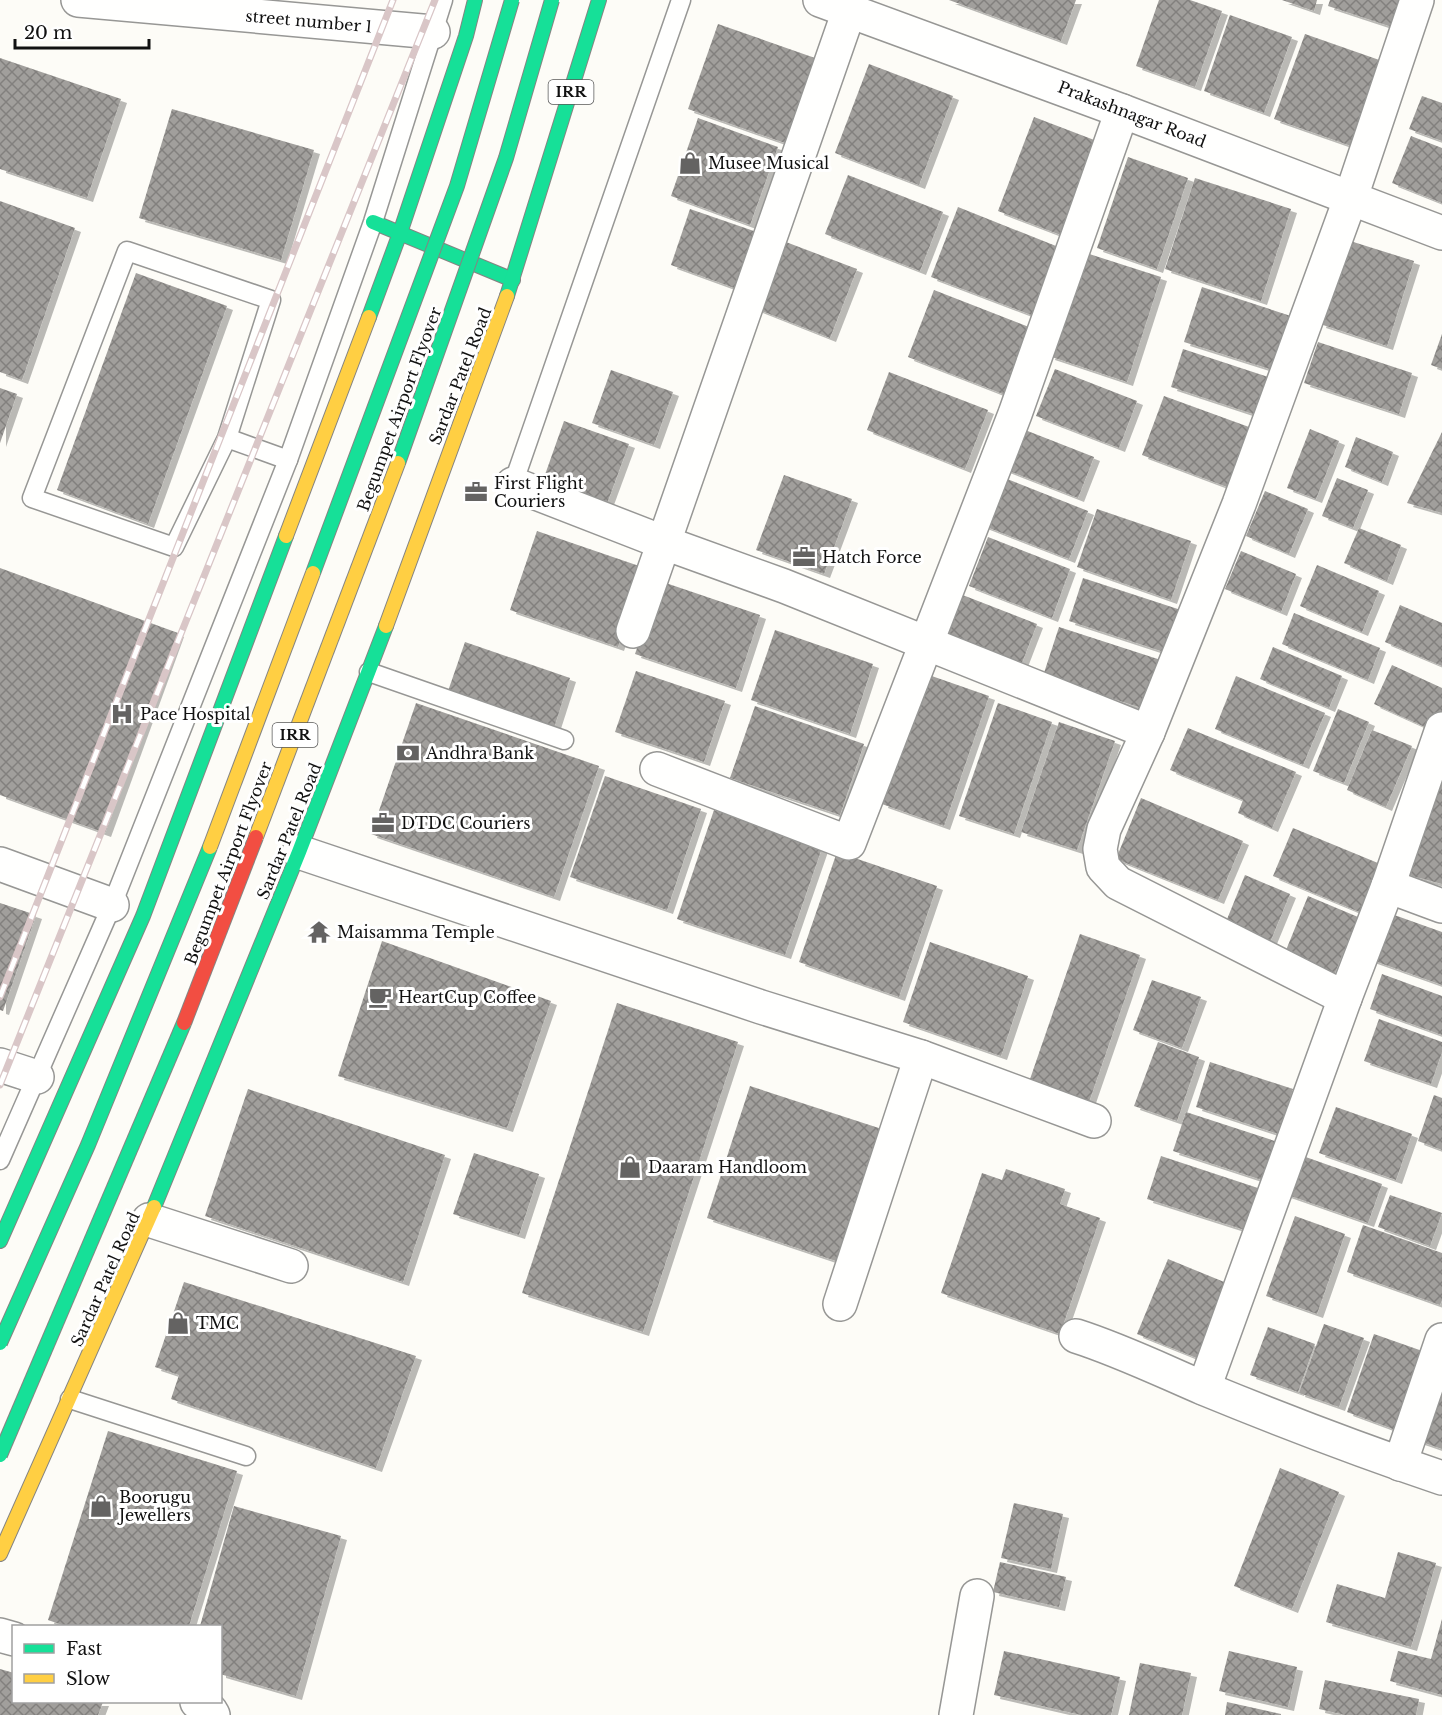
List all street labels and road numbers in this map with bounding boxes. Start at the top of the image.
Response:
street label: street number 1 [245,5,373,37]
street label: Prakashnagar Road [1055,76,1209,152]
road number: IRR [548,80,594,104]
street label: Begumpet Airport Flyover [353,304,445,514]
street label: Sardar Patel Road [425,304,495,447]
road number: IRR [272,723,318,747]
street label: Begumpet Airport Flyover [180,758,276,967]
street label: Sardar Patel Road [252,760,326,902]
street label: Sardar Patel Road [66,1208,144,1349]

